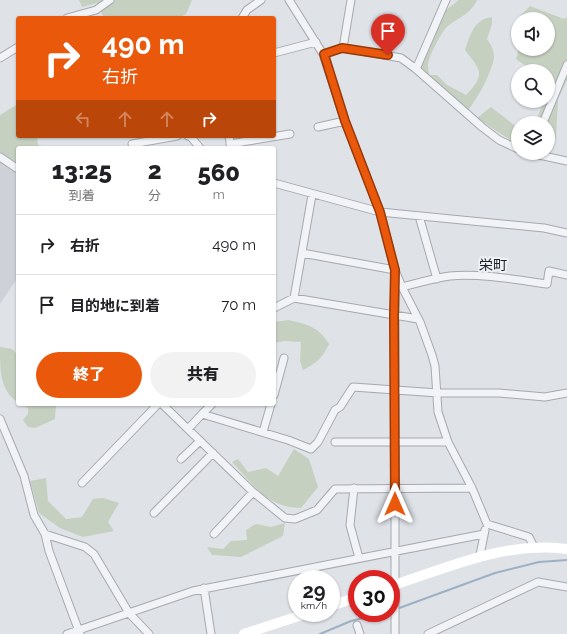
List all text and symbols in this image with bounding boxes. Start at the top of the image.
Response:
map controls [511,12,555,160]
button: sound [511,12,555,56]
pin [371,14,405,55]
icon: arrive [377,20,399,42]
text: 490 m [102,28,184,61]
icon: right [36,32,88,84]
button: search [511,64,555,108]
text: 右折 [102,66,138,87]
icon: left [72,108,94,130]
icon: ahead [114,108,136,130]
icon: ahead [156,108,178,130]
icon: right [198,108,220,130]
button: layers [511,116,555,160]
text: 13:25 [52,156,112,185]
text: 2 [148,156,162,185]
text: 560 [197,158,240,187]
text: m [213,187,225,202]
text: 到着 [69,188,95,203]
text: 分 [148,188,161,203]
icon: right [36,234,58,256]
text: 490 m [212,236,256,254]
text: 右折 [70,237,100,255]
district label: 栄町 [479,257,507,273]
icon: arrive [36,294,58,316]
text: 70 m [221,296,256,314]
text: 目的地に到着 [70,297,160,315]
button: 終了 [36,352,142,398]
button: 共有 [150,352,256,398]
position arrow [374,483,416,525]
speed limit sign: 30 [348,570,400,622]
text: 29 [302,579,326,603]
text: km/h [301,600,327,611]

